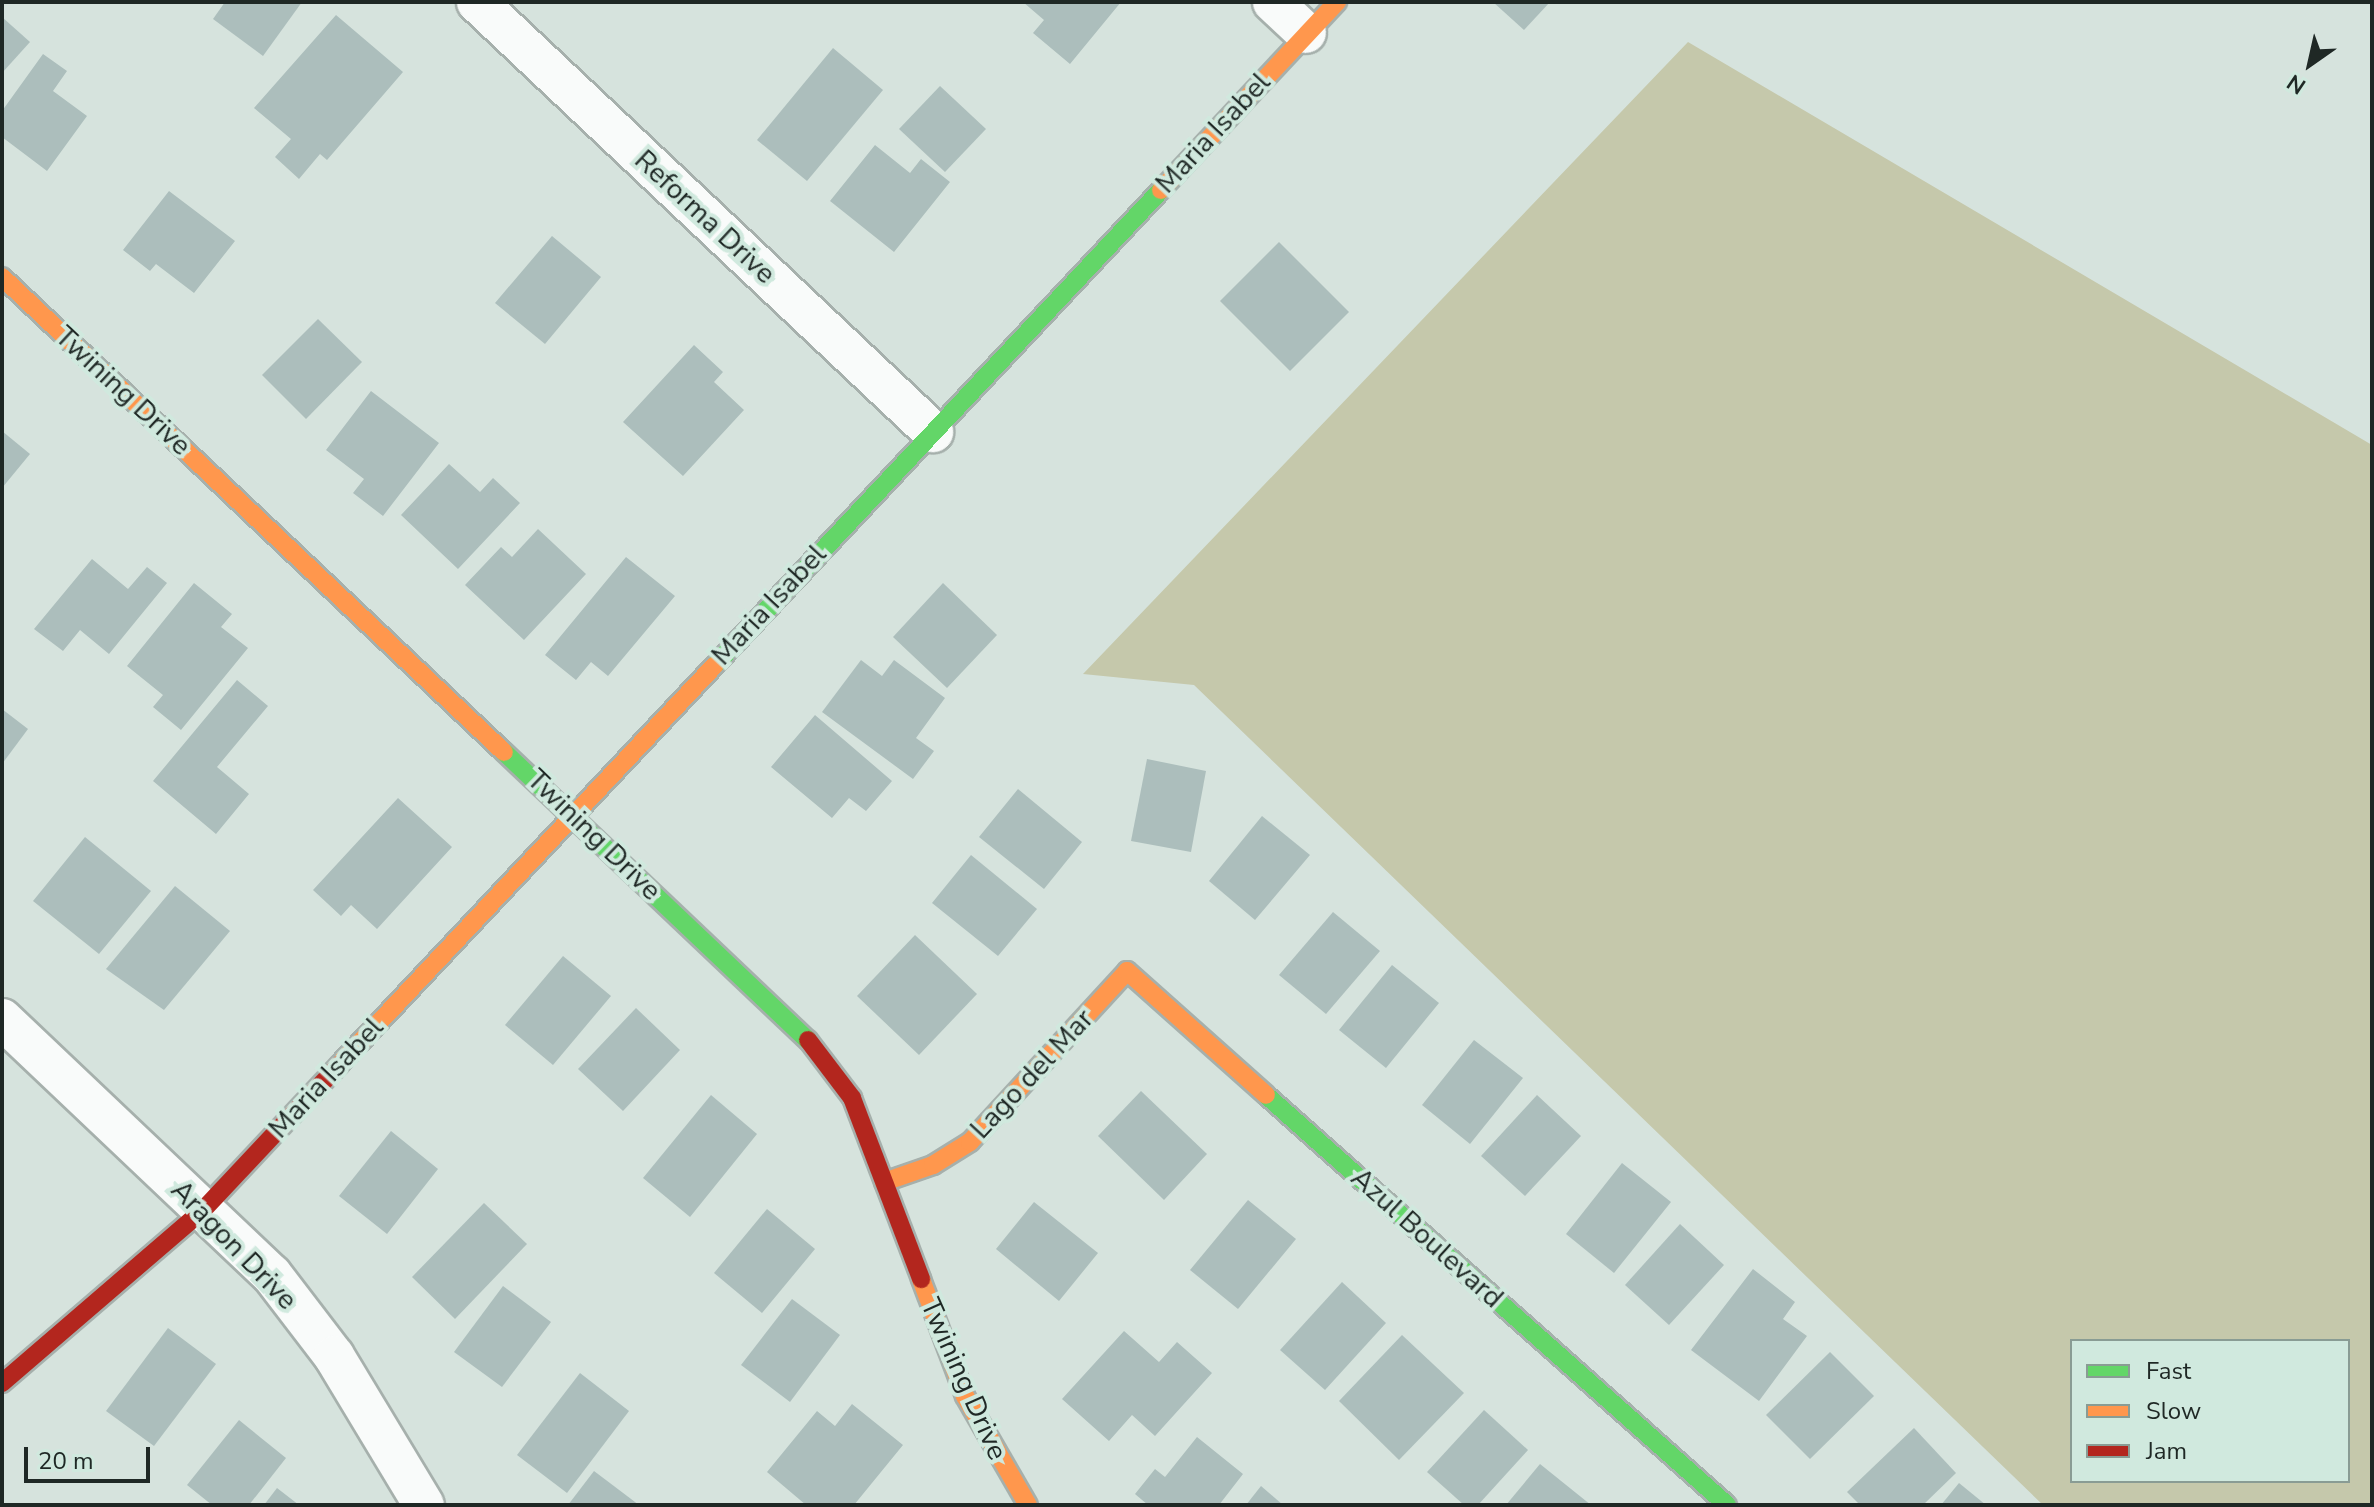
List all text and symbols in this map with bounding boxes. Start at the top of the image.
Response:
north arrow [2270,24,2350,104]
street label: Maria Isabel [1149,66,1277,200]
text: N [2281,67,2312,101]
street label: Reforma Drive [628,143,782,291]
street label: Twining Drive [48,320,198,462]
street label: Maria Isabel [705,538,833,672]
street label: Twining Drive [520,763,668,907]
street label: Lago del Mar [964,1002,1100,1146]
street label: Maria Isabel [262,1011,390,1145]
street label: Azul Boulevard [1344,1161,1510,1315]
street label: Aragon Drive [164,1173,304,1317]
street label: Twining Drive [913,1293,1015,1465]
legend [2070,1339,2350,1483]
text: Fast [2146,1355,2191,1387]
text: Slow [2146,1395,2201,1427]
scale bar [28,1431,154,1481]
text: Jam [2146,1435,2187,1467]
text: 20 m [38,1445,94,1477]

